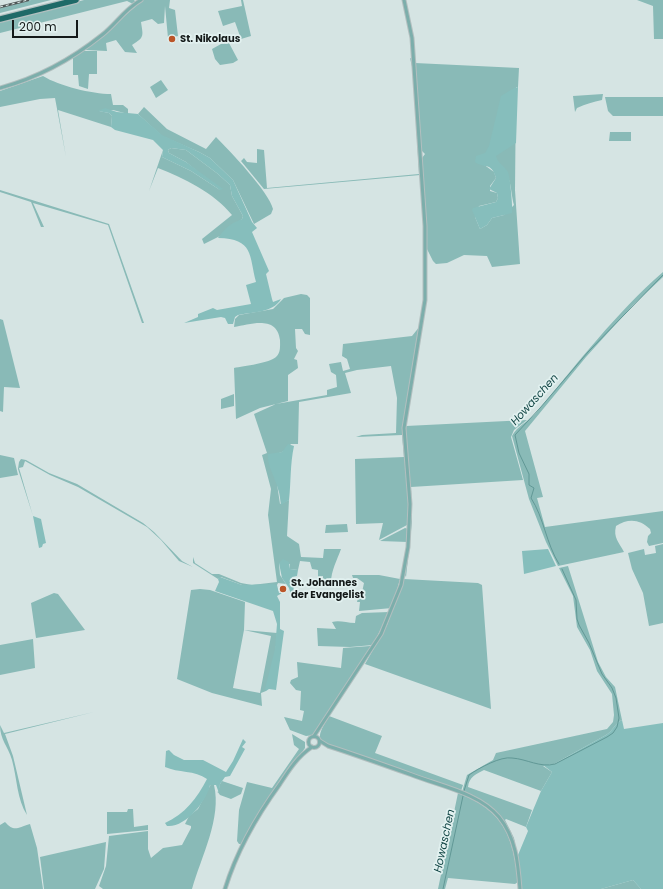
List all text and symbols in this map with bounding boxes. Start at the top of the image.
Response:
scale bar [14,12,80,38]
text: 200 m [19,18,57,35]
place label: St. Nikolaus [180,33,240,45]
marker: St. Nikolaus [167,34,177,44]
water label: Howaschen [509,372,561,428]
place label: St. Johannes der Evangelist [291,577,364,600]
marker: St. Johannes der Evangelist [278,584,288,594]
water label: Howaschen [432,808,458,874]

